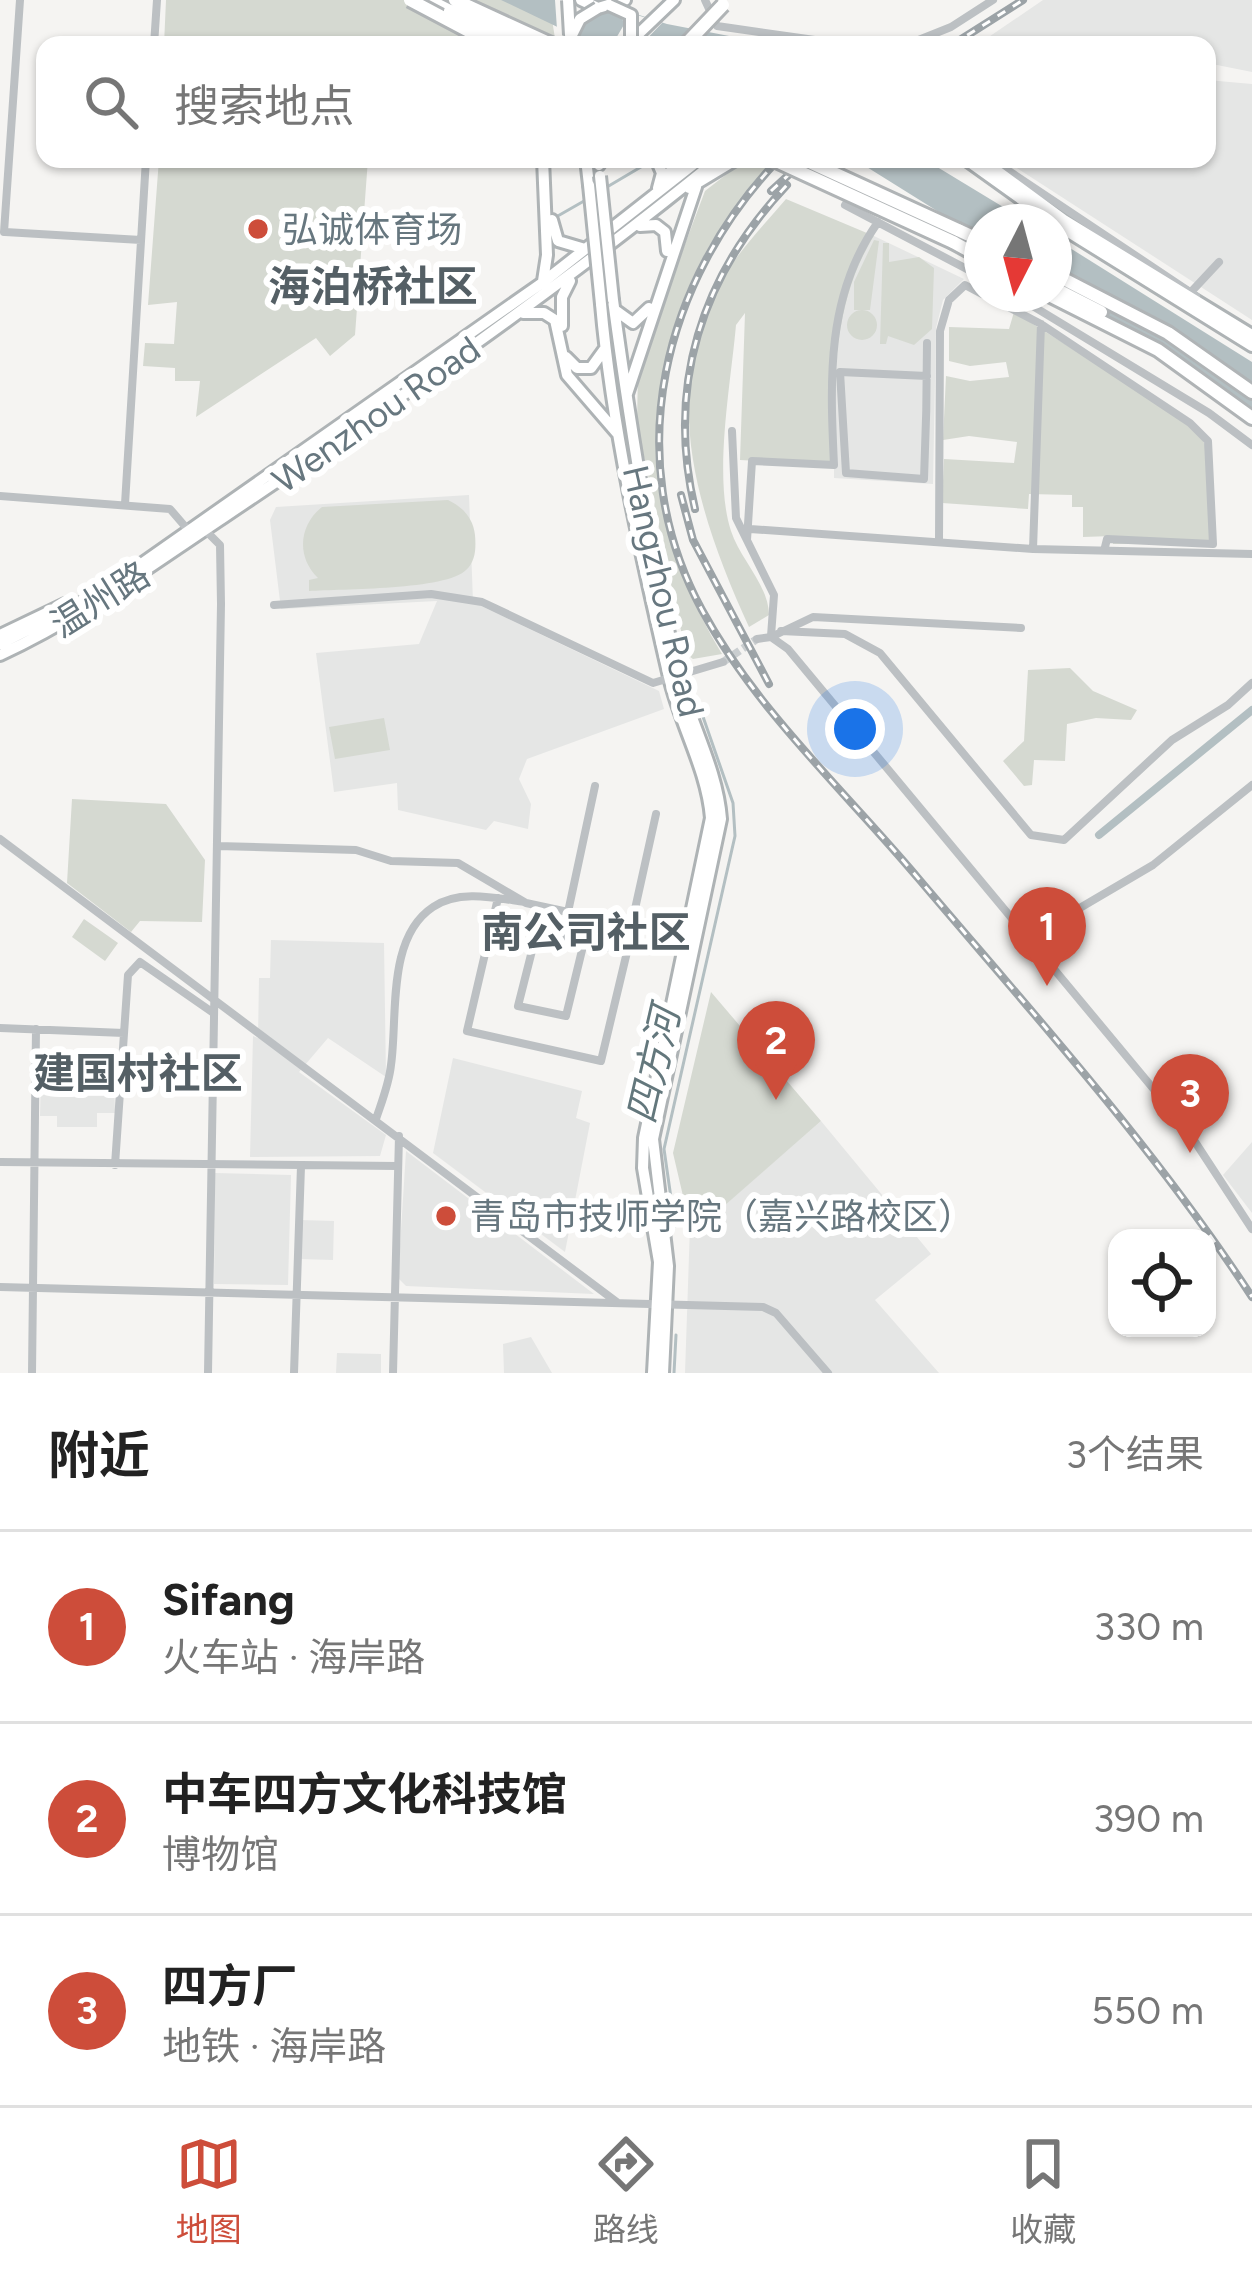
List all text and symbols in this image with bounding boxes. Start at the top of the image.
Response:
search box [36,36,1216,168]
icon: search [78,69,144,135]
text: 搜索地点 [174,79,354,133]
north arrow [964,204,1072,312]
place label: 弘诚体育场 [282,208,462,251]
marker: 弘诚体育场 [245,216,271,242]
district label: 海泊桥社区 [268,261,478,312]
street label: Wenzhou Road [264,327,488,502]
street label: Hangzhou Road [614,461,713,721]
street label: 温州路 [43,553,157,646]
your location [825,699,885,759]
pin: 1 [1008,887,1086,986]
district label: 南公司社区 [481,907,691,958]
water label: 四方河 [617,996,691,1127]
pin: 2 [737,1001,815,1100]
district label: 建国村社区 [33,1048,243,1099]
pin: 3 [1151,1054,1229,1153]
place label: 青岛市技师学院（嘉兴路校区） [470,1195,974,1238]
marker: 青岛市技师学院（嘉兴路校区） [433,1203,459,1229]
map controls [1108,1229,1216,1337]
button: locate [1108,1229,1216,1337]
text: 附近 [48,1425,150,1486]
text: 3个结果 [1066,1431,1204,1478]
text: Sifang [162,1572,295,1626]
text: 1 [79,1603,95,1650]
text: 330 m [1094,1603,1204,1650]
text: 火车站 · 海岸路 [162,1634,425,1681]
text: 中车四方文化科技馆 [162,1767,567,1821]
text: 2 [76,1795,98,1842]
text: 390 m [1093,1795,1204,1842]
text: 博物馆 [162,1831,279,1878]
text: 四方厂 [162,1959,297,2013]
text: 3 [76,1987,98,2034]
text: 550 m [1091,1987,1204,2034]
text: 地铁 · 海岸路 [162,2023,386,2070]
tab: 地图 [176,2131,242,2251]
tab: 路线 [593,2131,659,2251]
tab: 收藏 [1010,2131,1076,2251]

